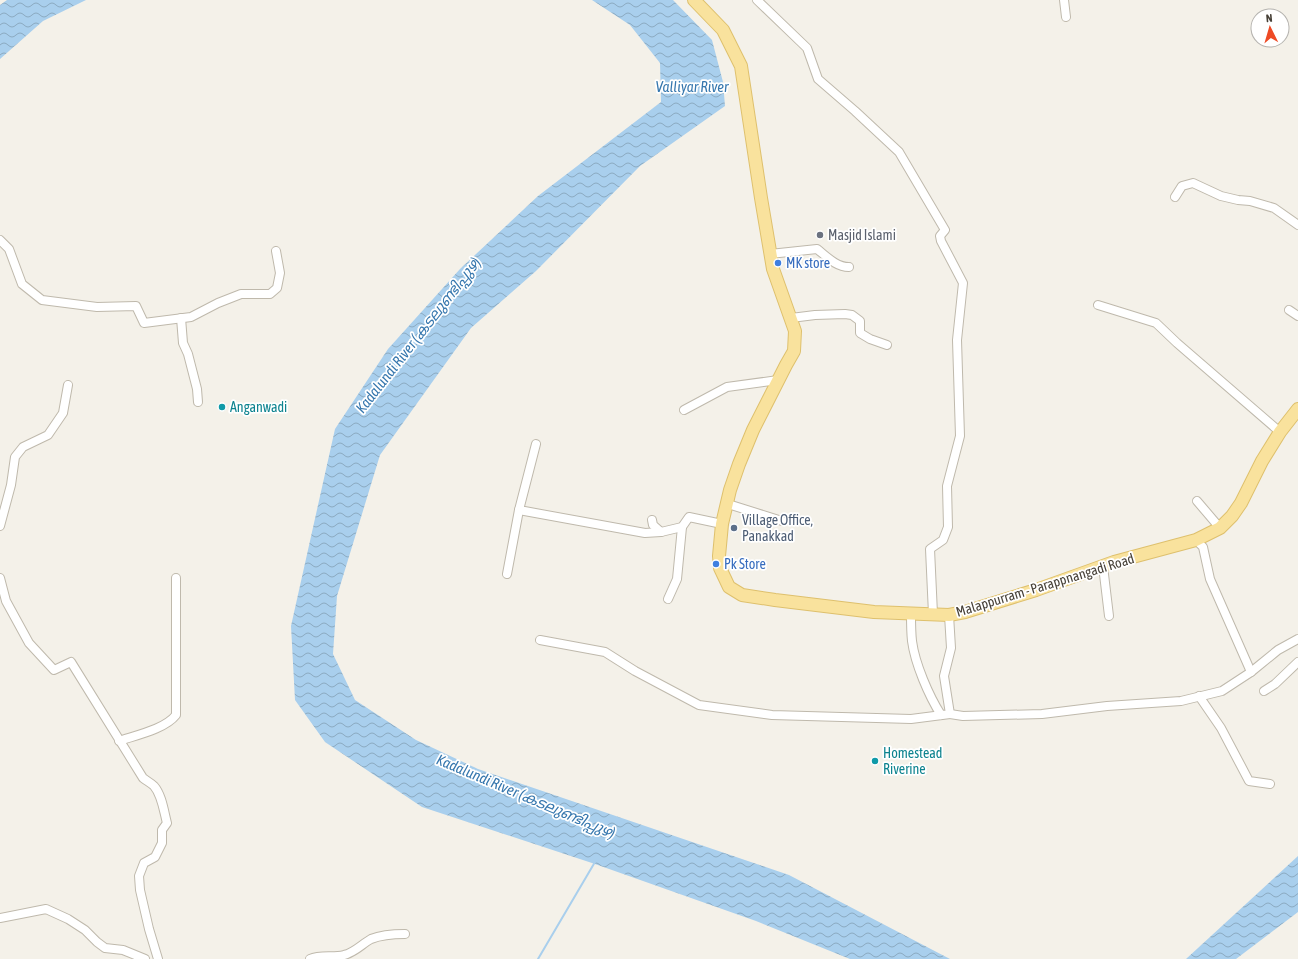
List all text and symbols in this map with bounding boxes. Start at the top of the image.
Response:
north arrow [1250,8,1290,48]
text: N [1265,12,1273,24]
water label: Valliyar River [656,78,729,95]
place label: Masjid Islami [828,227,896,243]
marker: Masjid Islami [815,230,825,240]
water label: Kadalundi River (കടലുണ്ടിപ്പുഴ) [352,254,486,417]
place label: MK store [786,255,830,271]
marker: MK store [773,258,783,268]
place label: Anganwadi [230,399,287,415]
marker: Anganwadi [217,402,227,412]
place label: Village Office, Panakkad [742,512,813,544]
marker: Village Office, Panakkad [729,523,739,533]
street label: Malappurram - Parappnangadi Road [954,550,1136,620]
place label: Pk Store [724,556,766,572]
marker: Pk Store [711,559,721,569]
place label: Homestead Riverine [883,745,943,777]
water label: Kadalundi River (കടലുണ്ടിപ്പുഴ) [433,751,618,843]
marker: Homestead Riverine [870,756,880,766]

